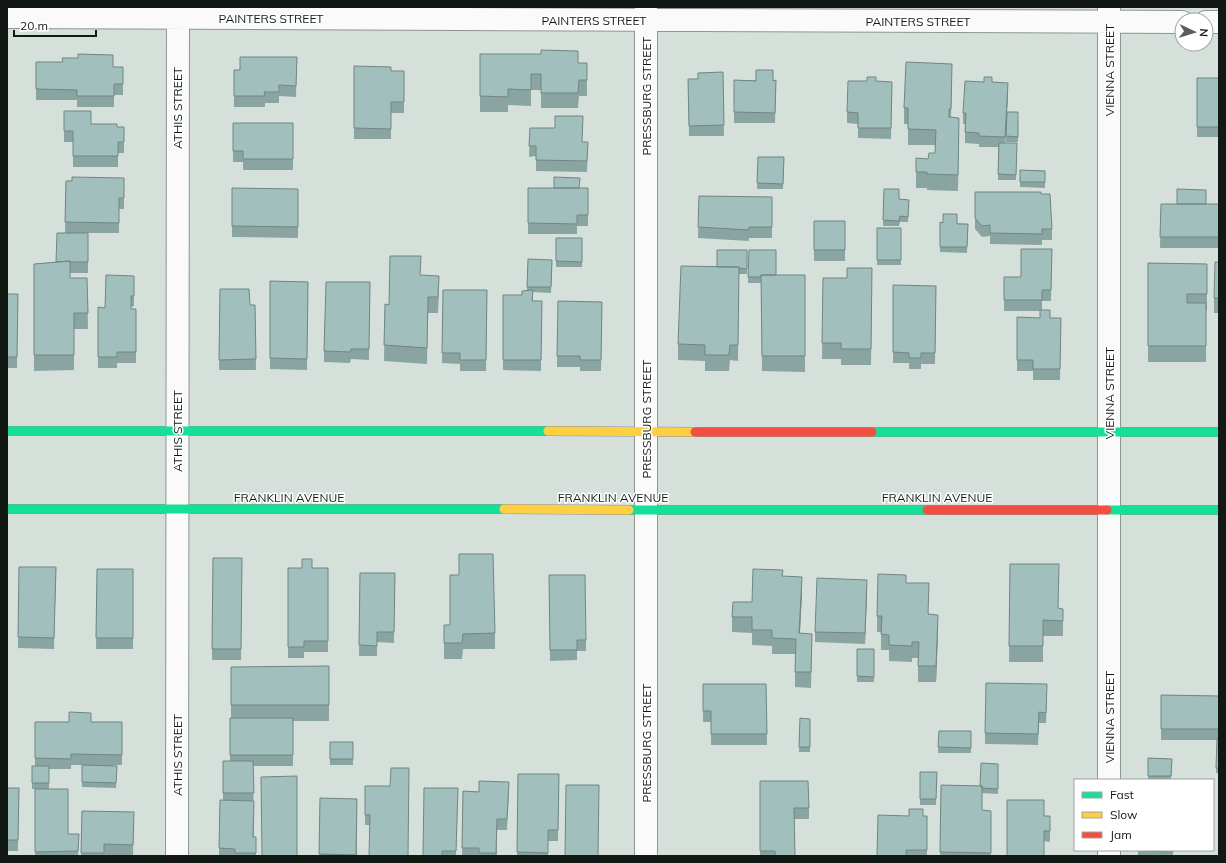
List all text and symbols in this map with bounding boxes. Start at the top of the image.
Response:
street label: PAINTERS STREET [218,11,324,26]
scale bar [14,12,96,38]
north arrow [1174,12,1214,52]
street label: PAINTERS STREET [541,13,647,28]
street label: PAINTERS STREET [865,14,971,29]
text: 20 m [20,18,48,33]
street label: VIENNA STREET [1102,23,1117,116]
text: N [1197,28,1211,37]
street label: PRESSBURG STREET [639,36,654,156]
street label: ATHIS STREET [170,66,185,149]
street label: VIENNA STREET [1102,346,1117,439]
street label: PRESSBURG STREET [639,359,654,479]
street label: ATHIS STREET [170,389,185,472]
street label: FRANKLIN AVENUE [234,490,344,505]
street label: FRANKLIN AVENUE [558,490,668,505]
street label: FRANKLIN AVENUE [882,490,992,505]
street label: VIENNA STREET [1102,670,1117,763]
street label: PRESSBURG STREET [639,683,654,803]
street label: ATHIS STREET [170,713,185,796]
legend [1074,779,1214,851]
text: Fast [1110,787,1134,802]
text: Slow [1110,807,1138,822]
text: Jam [1110,827,1132,842]

